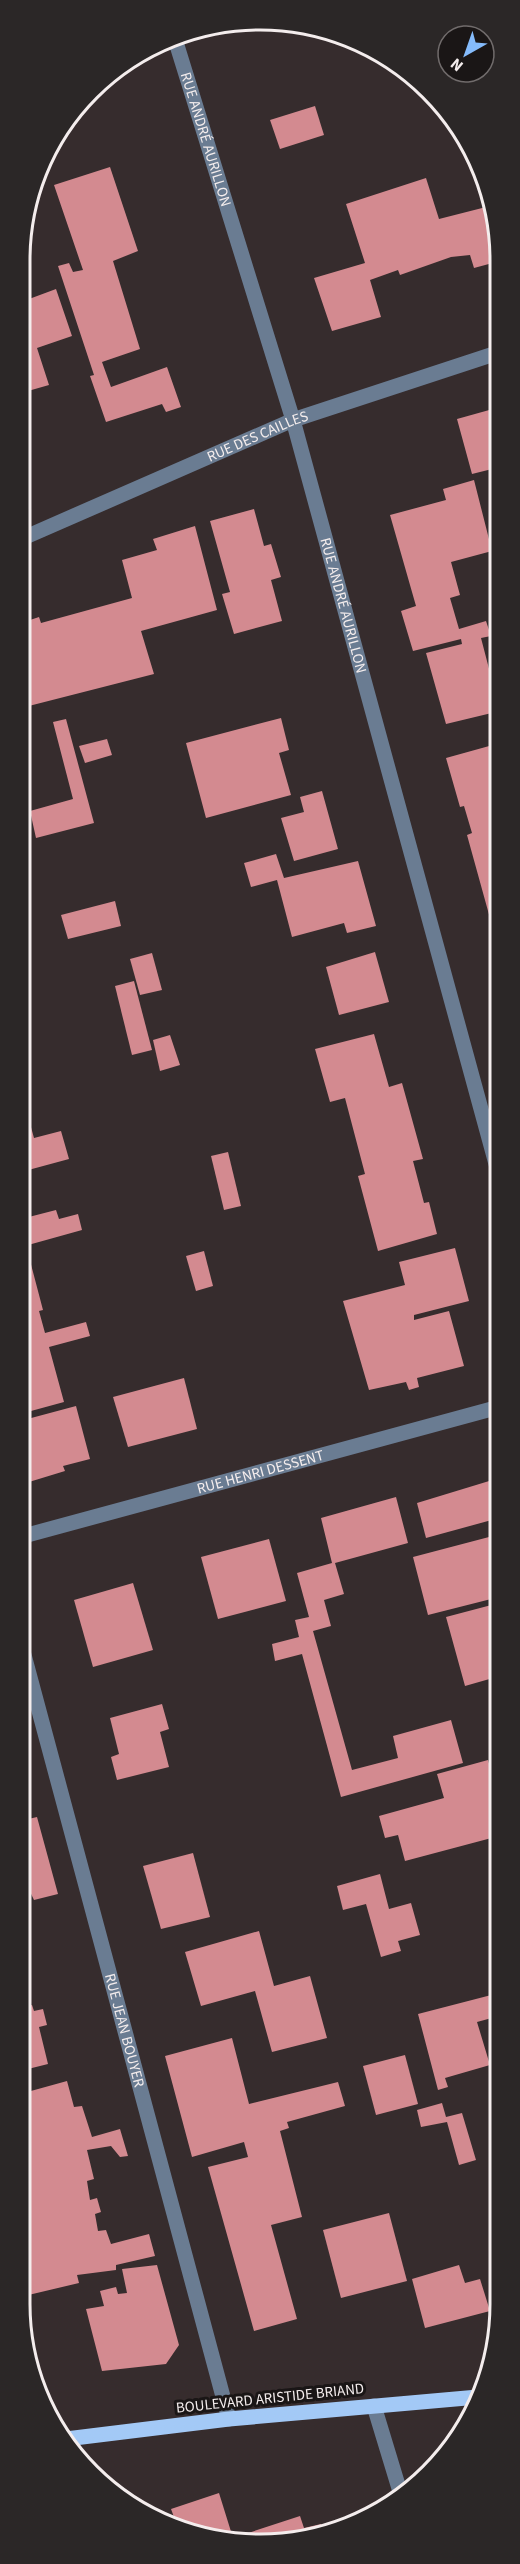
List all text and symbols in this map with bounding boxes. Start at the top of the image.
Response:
north arrow [436,24,496,84]
text: N [446,53,468,77]
street label: RUE ANDRÉ AURILLON [175,70,236,209]
street label: RUE DES CAILLES [204,406,311,467]
street label: RUE ANDRÉ AURILLON [315,535,372,676]
street label: RUE HENRI DESSENT [195,1445,326,1500]
street label: RUE JEAN BOUYER [99,1971,150,2090]
street label: BOULEVARD ARISTIDE BRIAND [175,2378,365,2419]

